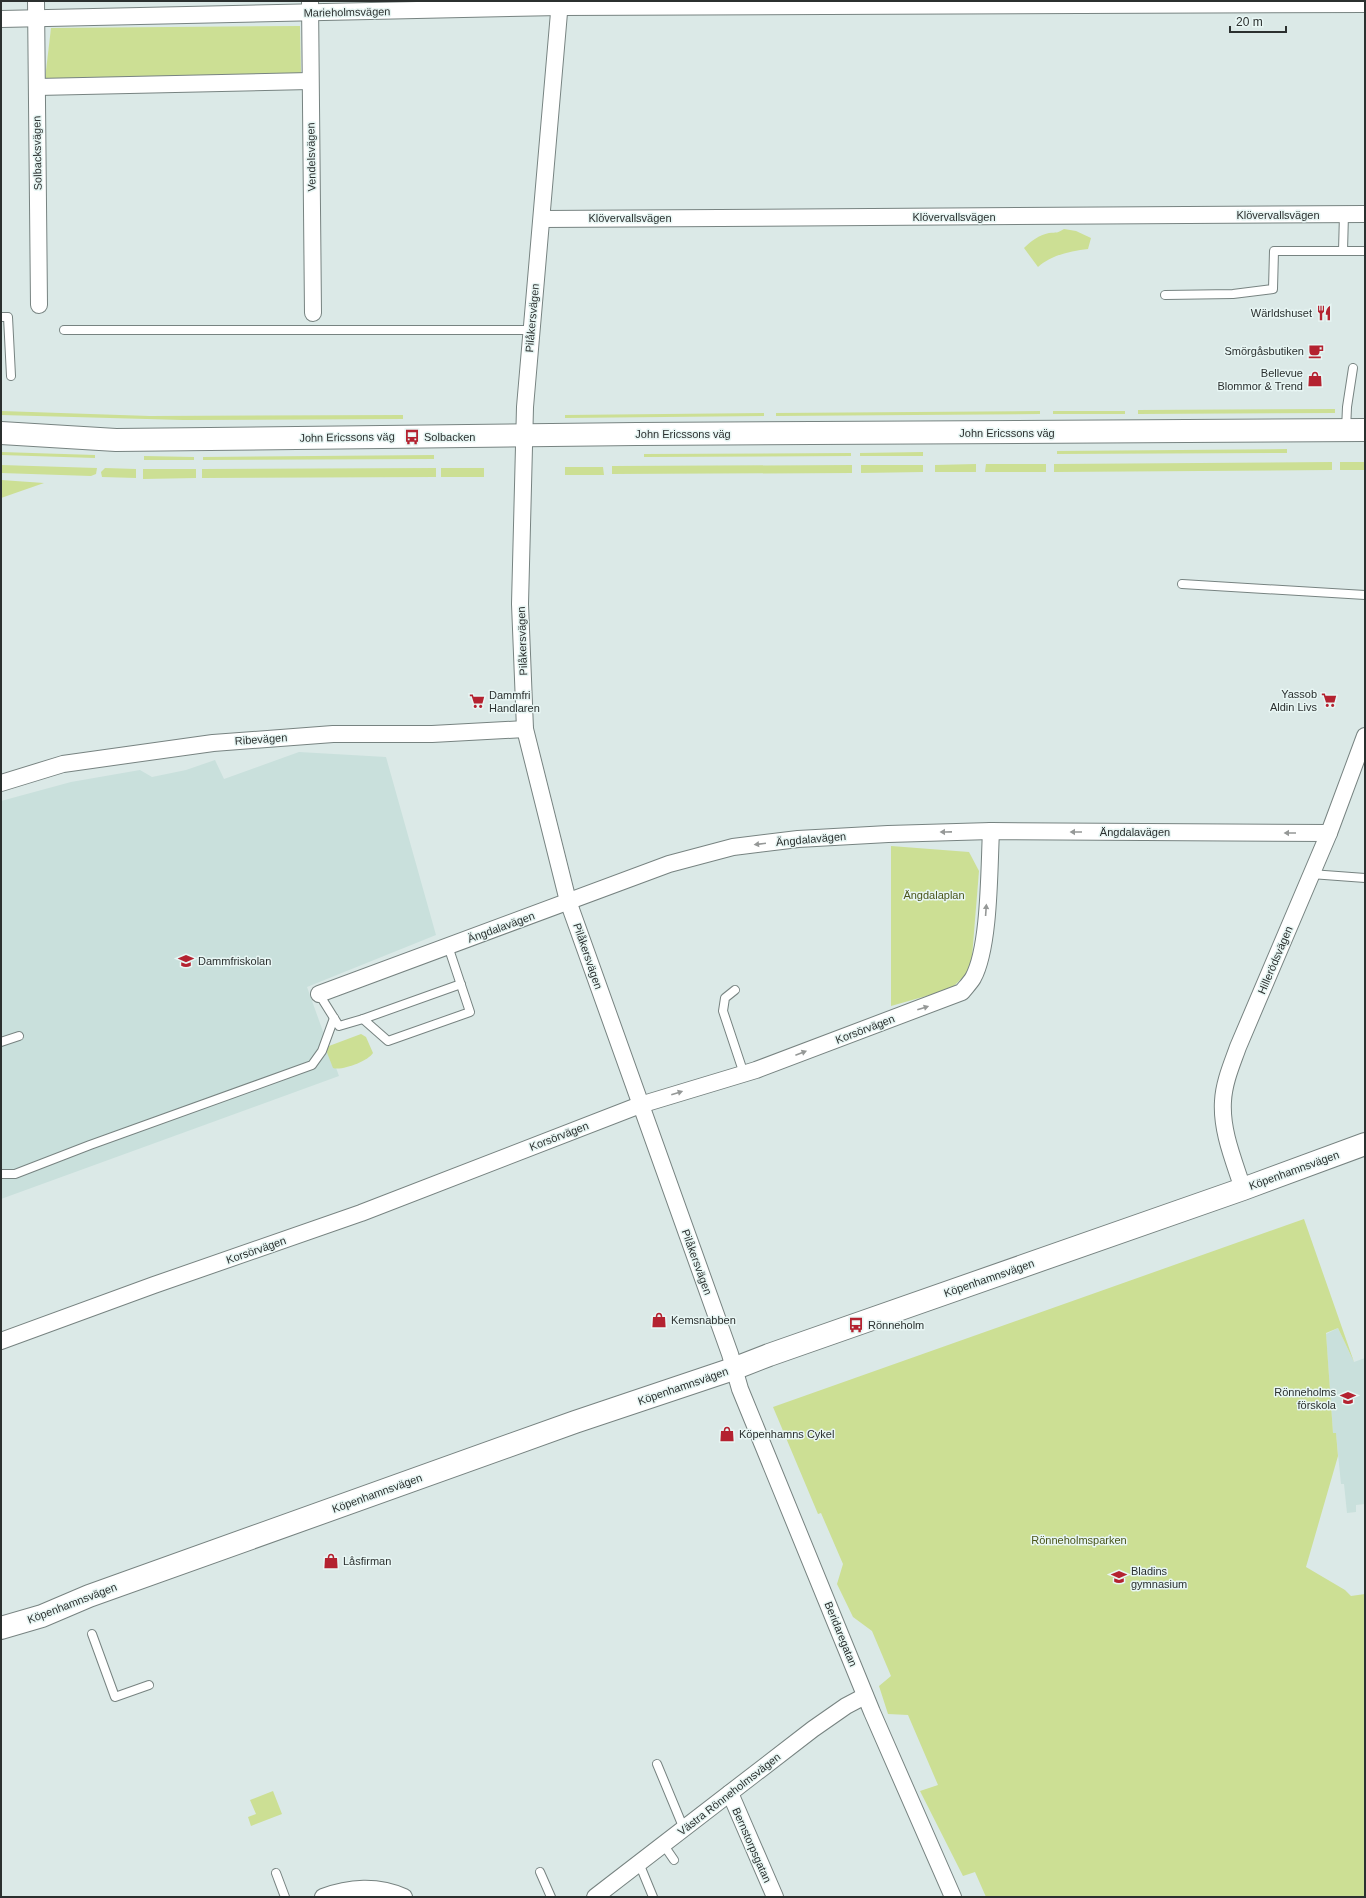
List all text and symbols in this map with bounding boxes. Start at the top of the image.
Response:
street label: Marieholmsvägen [303,5,391,19]
scale bar [1230,8,1286,34]
text: 20 m [1236,15,1263,29]
street label: Solbacksvägen [30,116,44,190]
street label: Vendelsvägen [304,122,318,192]
street label: Klövervallsvägen [1236,209,1320,221]
street label: Klövervallsvägen [912,211,996,223]
street label: Klövervallsvägen [588,212,672,224]
street label: Pilåkersvägen [523,283,541,353]
restaurant icon: Wärldshuset [1315,304,1333,322]
place label: Wärldshuset [1251,307,1312,319]
cafe icon: Smörgåsbutiken [1307,342,1325,360]
place label: Smörgåsbutiken [1225,345,1304,357]
place label: Bellevue Blommor & Trend [1217,367,1303,392]
shop icon: Bellevue Blommor & Trend [1306,370,1324,388]
street label: John Ericssons väg [959,427,1055,439]
bus stop icon: Solbacken [403,428,421,446]
street label: John Ericssons väg [635,428,731,440]
street label: John Ericssons väg [299,430,395,444]
place label: Solbacken [424,431,475,443]
street label: Pilåkersvägen [515,606,529,676]
place label: Yassob Aldin Livs [1270,688,1317,713]
place label: Dammfri Handlaren [489,689,540,714]
supermarket icon: Yassob Aldin Livs [1320,691,1338,709]
supermarket icon: Dammfri Handlaren [468,692,486,710]
street label: Ribevägen [234,731,288,747]
street label: Ängdalavägen [1100,826,1170,838]
one-way arrow [940,829,952,836]
one-way arrow [1069,829,1082,835]
street label: Ängdalavägen [775,830,847,848]
one-way arrow [1283,830,1296,836]
one-way arrow [754,841,766,847]
park label: Ängdalaplan [903,889,965,901]
one-way arrow [983,904,990,916]
street label: Ängdalavägen [466,909,536,945]
street label: Pilåkersvägen [571,921,605,991]
street label: Hillerödsvägen [1255,924,1295,996]
school or university icon: Dammfriskolan [177,952,195,970]
place label: Dammfriskolan [198,955,271,967]
one-way arrow [917,1004,929,1010]
street label: Korsörvägen [834,1012,896,1046]
one-way arrow [795,1050,807,1056]
one-way arrow [672,1090,684,1096]
street label: Korsörvägen [528,1119,590,1153]
street label: Köpenhamnsvägen [1247,1148,1341,1192]
street label: Pilåkersvägen [680,1227,714,1297]
street label: Korsörvägen [225,1234,287,1266]
street label: Köpenhamnsvägen [942,1257,1036,1299]
shop icon: Kemsnabben [650,1311,668,1329]
place label: Kemsnabben [671,1314,736,1326]
bus stop icon: Rönneholm [847,1316,865,1334]
place label: Rönneholm [868,1319,924,1331]
street label: Köpenhamnsvägen [636,1365,730,1407]
place label: Rönneholms förskola [1274,1386,1337,1411]
school or university icon: Rönneholms förskola [1339,1389,1357,1407]
shop icon: Köpenhamns Cykel [718,1425,736,1443]
place label: Köpenhamns Cykel [739,1428,834,1440]
street label: Köpenhamnsvägen [330,1471,424,1515]
park label: Rönneholmsparken [1031,1534,1127,1546]
shop icon: Låsfirman [322,1552,340,1570]
place label: Låsfirman [343,1555,391,1567]
place label: Bladins gymnasium [1131,1565,1187,1590]
school or university icon: Bladins gymnasium [1110,1568,1128,1586]
street label: Köpenhamnsvägen [26,1580,118,1626]
street label: Beridaregatan [822,1600,860,1668]
street label: Västra Rönneholmsvägen [675,1750,783,1838]
street label: Bernstorpsgatan [730,1806,774,1884]

